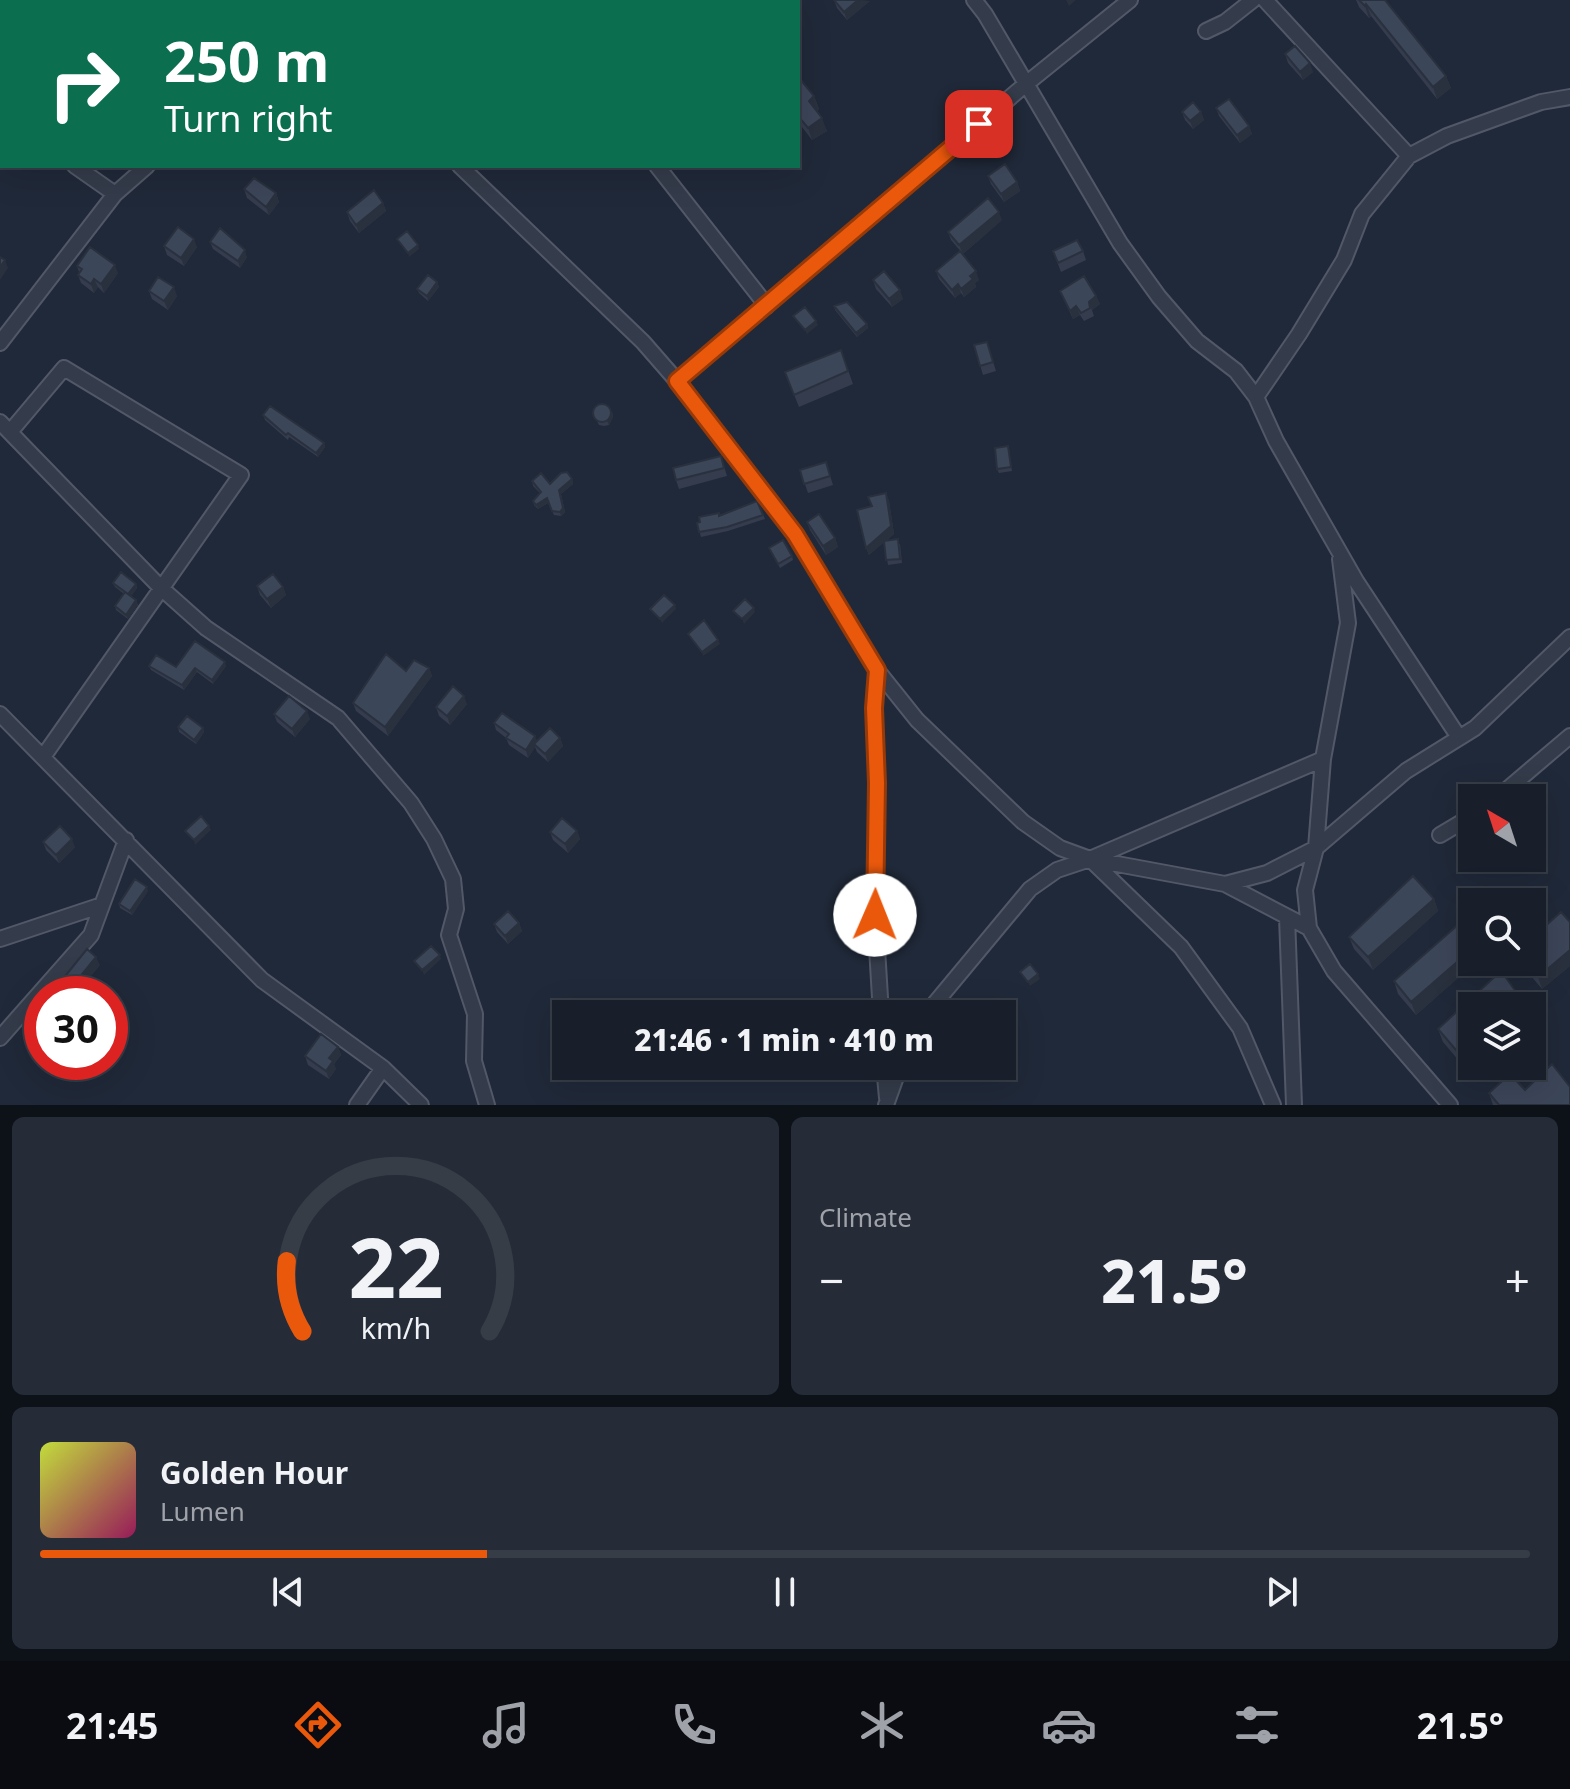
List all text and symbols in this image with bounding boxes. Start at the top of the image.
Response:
text: 250 m [164,22,329,98]
icon: right [32,32,136,136]
pin [945,90,1013,158]
text: Turn right [164,94,332,143]
icon: arrive [957,102,1001,146]
north arrow [1458,784,1546,872]
map controls [1458,784,1546,1080]
position arrow [833,873,917,957]
button: search [1458,888,1546,976]
speed limit sign: 30 [24,976,128,1080]
button: layers [1458,992,1546,1080]
text: 21:46 · 1 min · 410 m [634,1019,934,1060]
text: Climate [819,1199,912,1235]
text: 22 [348,1209,443,1322]
text: 21.5° [1101,1239,1248,1321]
text: − [819,1250,844,1310]
text: + [1505,1250,1530,1310]
text: km/h [360,1308,431,1347]
text: Golden Hour [160,1452,348,1493]
text: Lumen [160,1493,245,1529]
icon: previous [266,1570,310,1614]
icon: pause [763,1570,807,1614]
icon: next [1260,1570,1304,1614]
icon: directions [290,1697,346,1753]
icon: music [478,1697,534,1753]
icon: phone [666,1697,722,1753]
icon: climate [854,1697,910,1753]
icon: car [1041,1697,1097,1753]
icon: filters [1229,1697,1285,1753]
text: 21:45 [66,1701,158,1750]
text: 21.5° [1417,1701,1504,1750]

